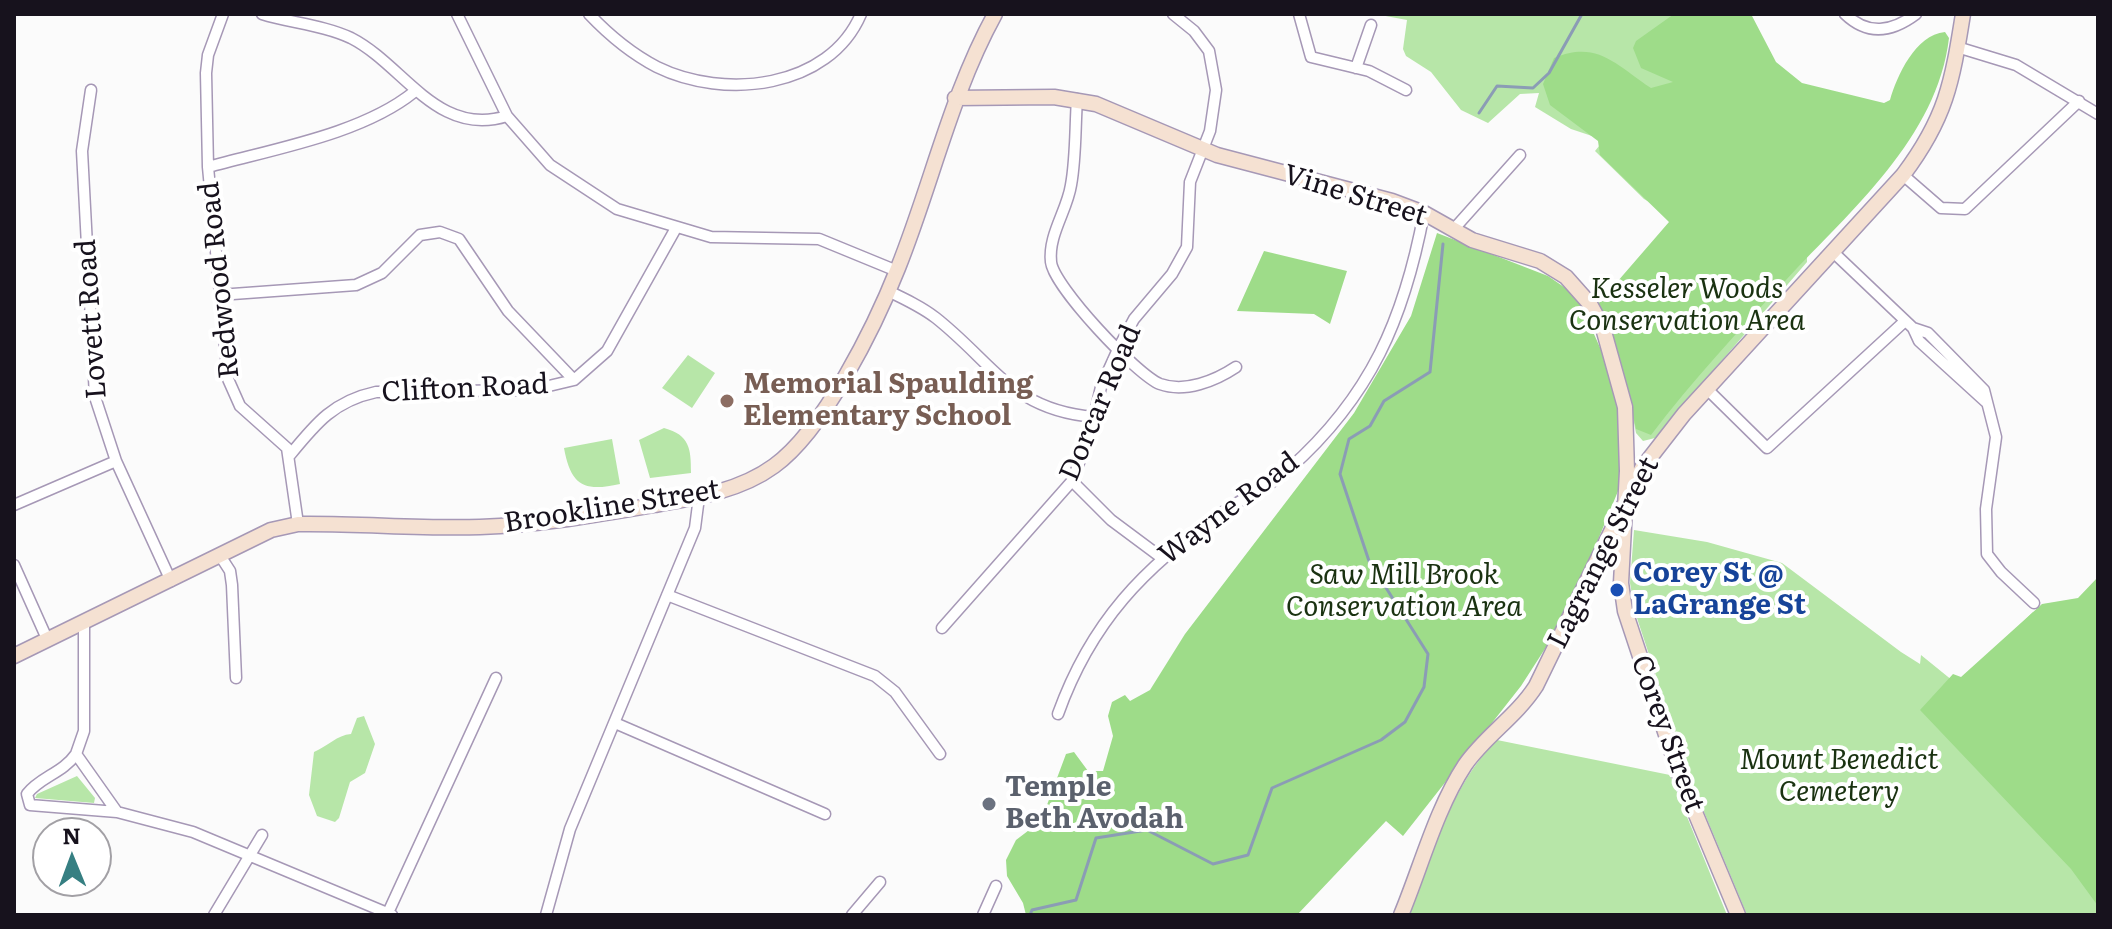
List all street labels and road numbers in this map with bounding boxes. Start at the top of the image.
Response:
street label: Vine Street [1279,158,1431,234]
street label: Redwood Road [193,180,247,380]
street label: Lovett Road [70,238,114,400]
street label: Dorcar Road [1053,320,1149,486]
street label: Clifton Road [381,368,549,410]
street label: Wayne Road [1152,446,1306,572]
street label: Lagrange Street [1541,452,1667,654]
street label: Brookline Street [502,473,722,541]
street label: Corey Street [1623,651,1711,817]

